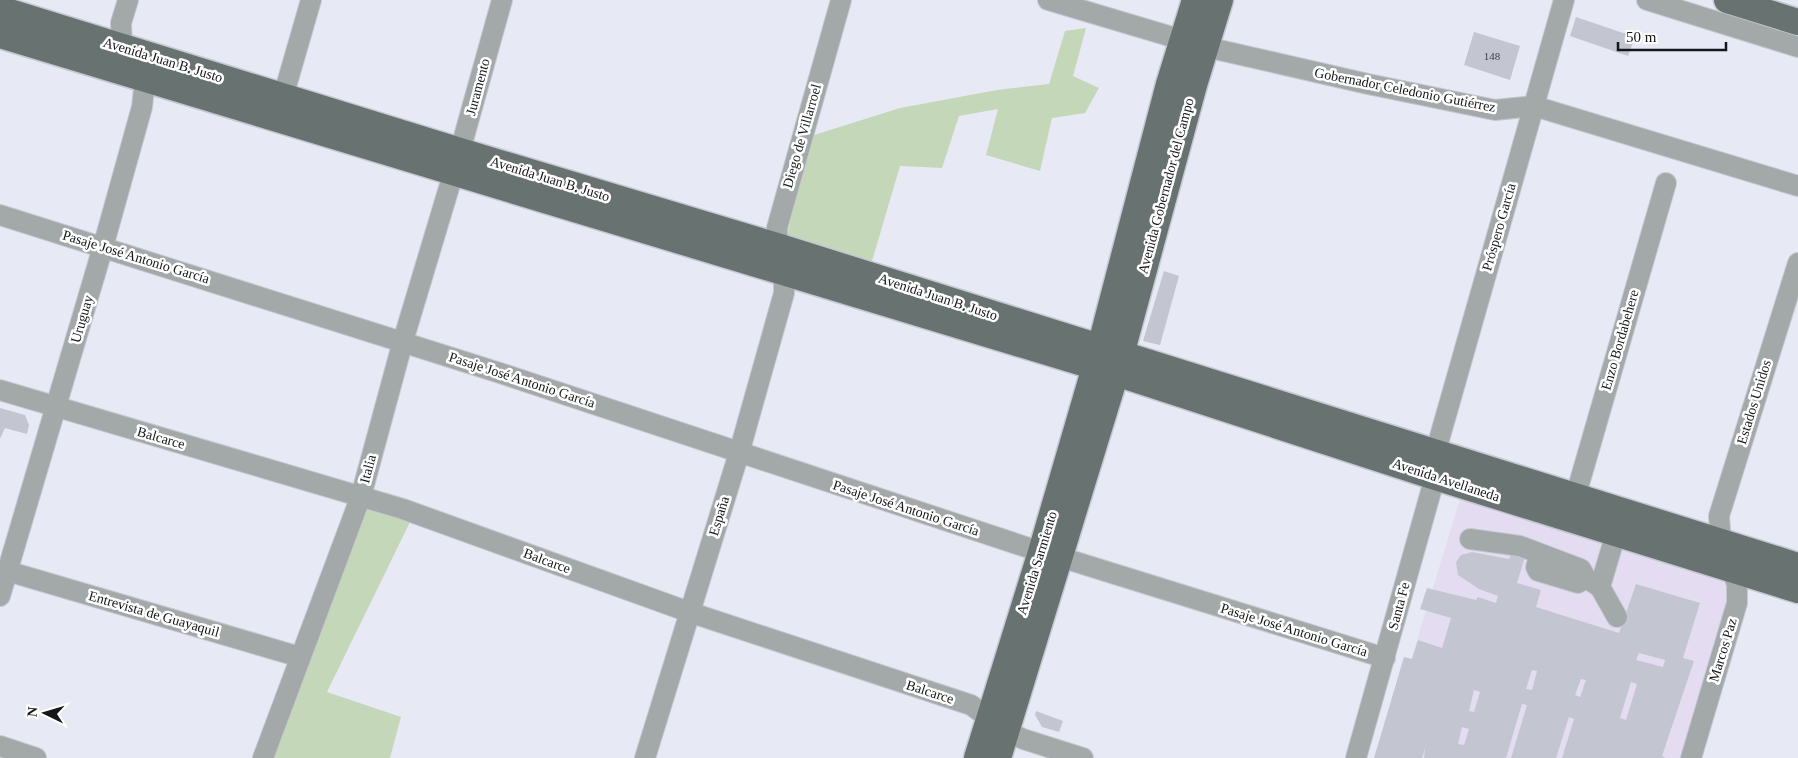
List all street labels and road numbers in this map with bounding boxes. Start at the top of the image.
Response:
street label: Avenida Juan B. Justo [101,35,225,85]
street label: Juramento [463,57,493,117]
street label: Gobernador Celedonio Gutiérrez [1313,65,1497,115]
street label: Diego de Villarroel [780,82,824,190]
street label: Avenida Gobernador del Campo [1135,96,1197,276]
street label: Avenida Juan B. Justo [488,154,612,204]
street label: Próspero García [1479,181,1519,273]
street label: Pasaje José Antonio García [61,227,212,287]
street label: Avenida Juan B. Justo [877,271,999,323]
street label: Enzo Bordabehere [1598,288,1642,392]
street label: Uruguay [68,293,96,345]
street label: Pasaje José Antonio García [447,349,598,411]
street label: Estados Unidos [1734,358,1774,446]
street label: Balcarce [135,424,187,452]
street label: Italia [357,452,379,485]
street label: Avenida Avellaneda [1391,456,1502,505]
street label: Pasaje José Antonio García [831,477,982,539]
street label: España [706,494,732,538]
street label: Avenida Sarmiento [1014,509,1060,617]
street label: Balcarce [521,546,573,576]
street label: Santa Fe [1385,581,1413,631]
street label: Entrevista de Guayaquil [87,588,221,640]
street label: Pasaje José Antonio García [1219,600,1370,660]
street label: Marcos Paz [1706,616,1740,684]
street label: Balcarce [904,677,956,707]

